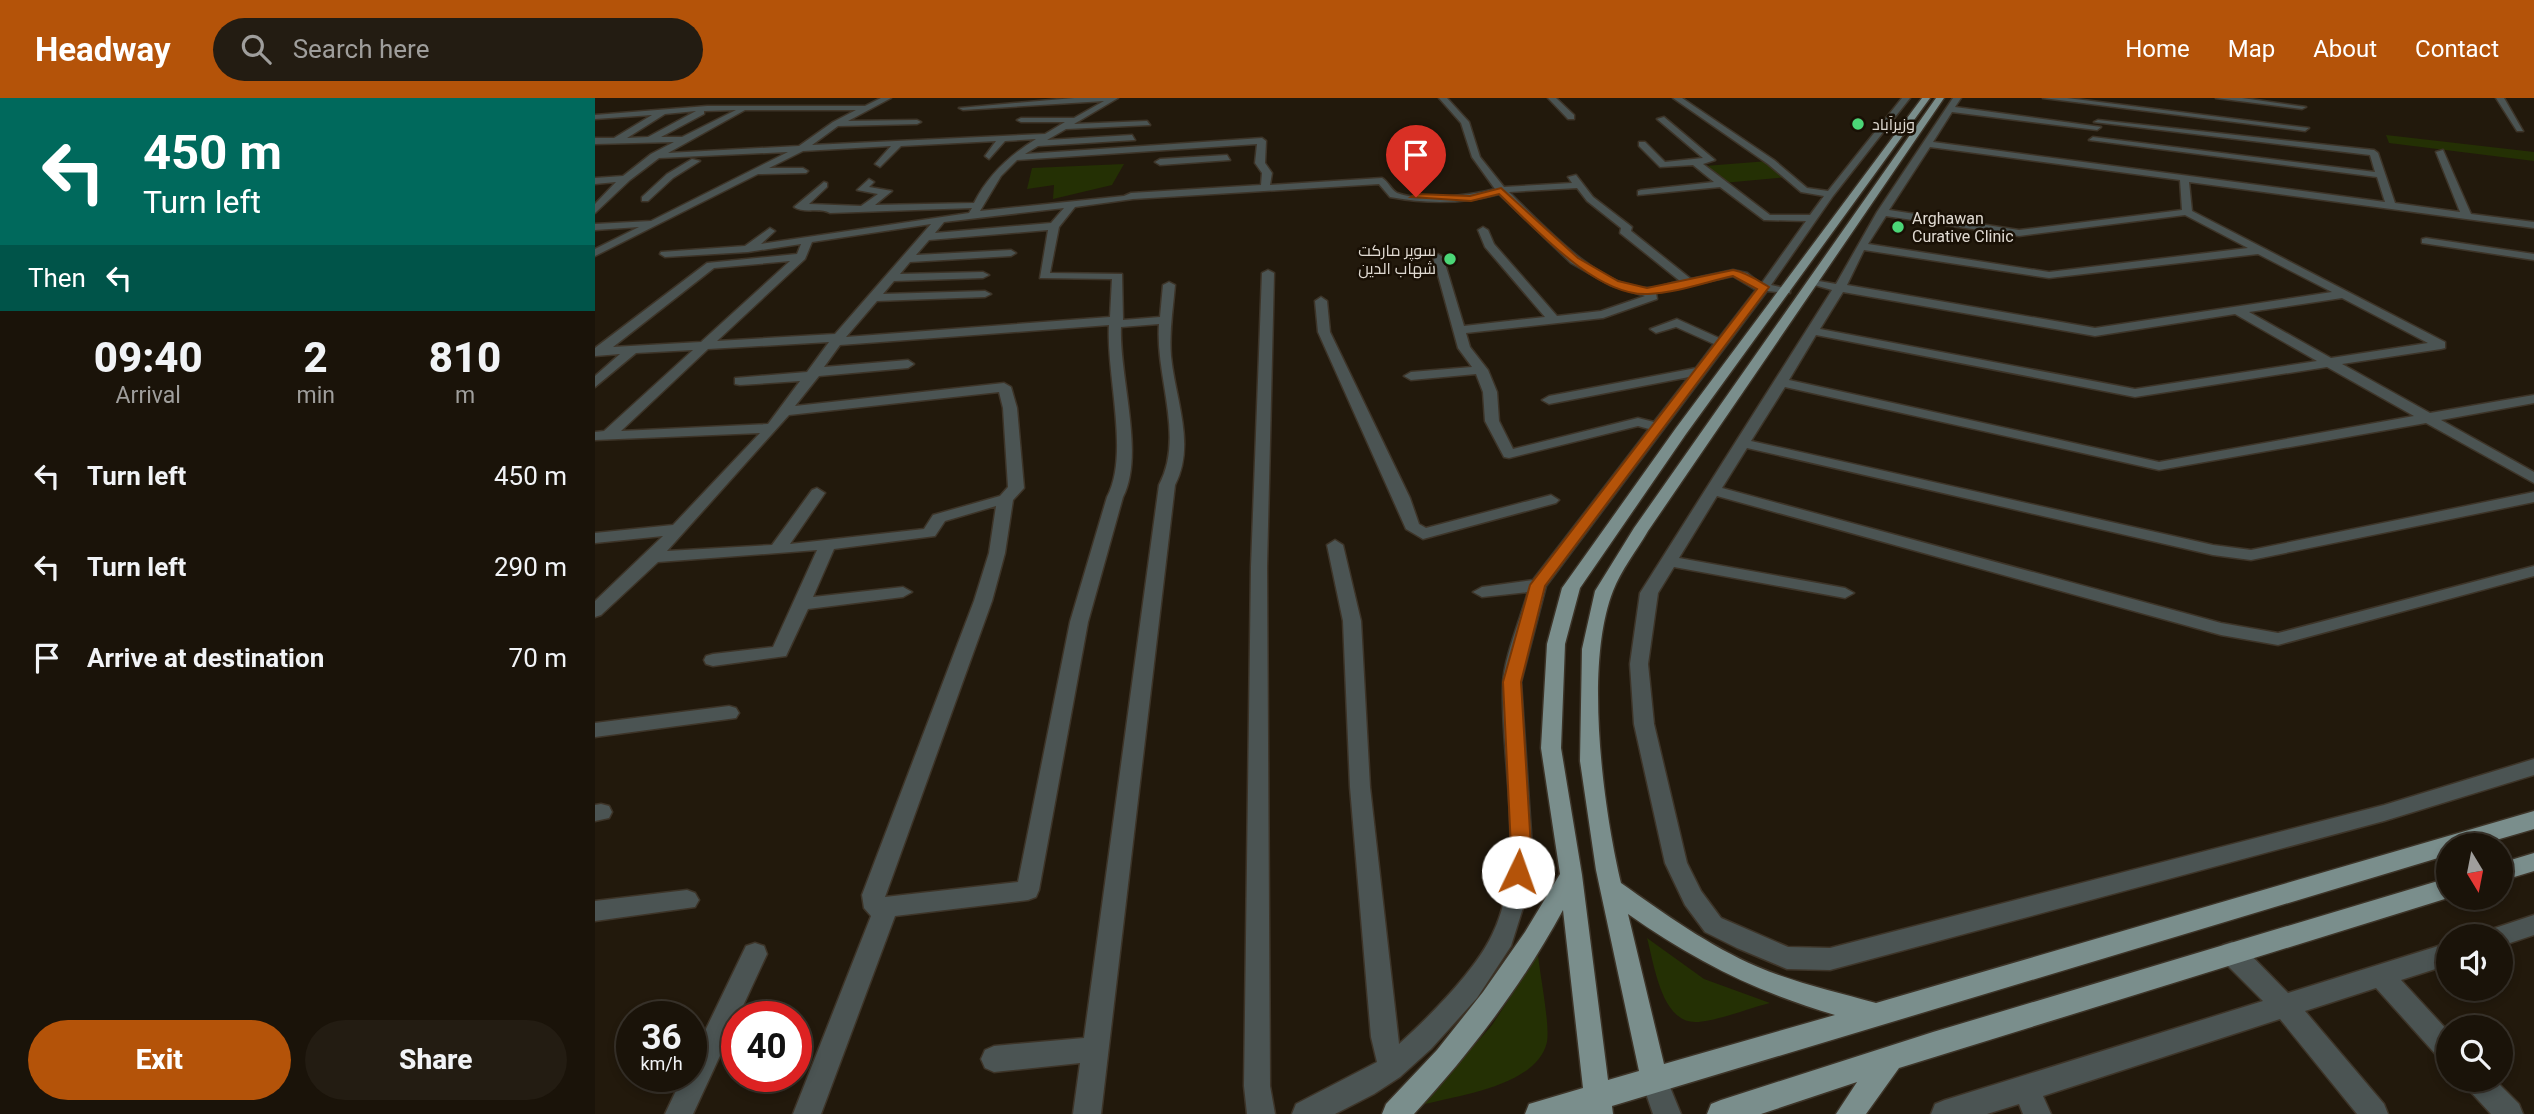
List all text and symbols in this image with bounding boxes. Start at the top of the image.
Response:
search box [213,18,703,81]
text: Headway [35,30,171,69]
icon: search [237,30,275,68]
text: Search here [293,34,429,64]
text: Home [2125,35,2190,63]
text: Map [2228,35,2275,63]
text: About [2313,35,2377,63]
text: Contact [2415,35,2499,63]
place label: وزیرآباد [1872,115,1915,134]
marker: وزیرآباد [1850,116,1866,132]
text: 450 m [143,124,282,181]
pin [1386,125,1446,197]
icon: left [28,126,119,217]
icon: arrive [1397,136,1435,174]
text: Turn left [143,183,261,221]
place label: Arghawan Curative Clinic [1912,209,2014,246]
marker: Arghawan Curative Clinic [1890,219,1906,235]
place label: سوپر مارکت شهاب الدین [1358,241,1436,279]
marker: سوپر مارکت شهاب الدین [1442,251,1458,267]
icon: left [100,259,138,297]
text: Then [28,263,86,293]
text: 09:40 [94,333,203,382]
text: 2 [304,333,328,382]
text: 810 [429,333,501,382]
text: Arrival [116,382,181,409]
text: min [296,382,335,409]
text: m [455,382,475,409]
icon: left [28,457,66,495]
text: Turn left [87,461,186,491]
text: 450 m [494,461,567,491]
icon: left [28,548,66,586]
text: Turn left [87,552,186,582]
text: 290 m [494,552,567,582]
icon: arrive [28,639,66,677]
text: Arrive at destination [87,643,324,673]
text: 70 m [509,643,567,673]
north arrow [2436,833,2513,910]
map controls [2436,833,2513,1092]
position arrow [1481,835,1555,909]
button: sound [2436,924,2513,1001]
speed limit sign: 40 [721,1001,812,1092]
button: search [2436,1015,2513,1092]
text: 36 [641,1017,682,1058]
button: Exit [28,1020,291,1100]
button: Share [305,1020,567,1100]
text: km/h [640,1053,683,1074]

